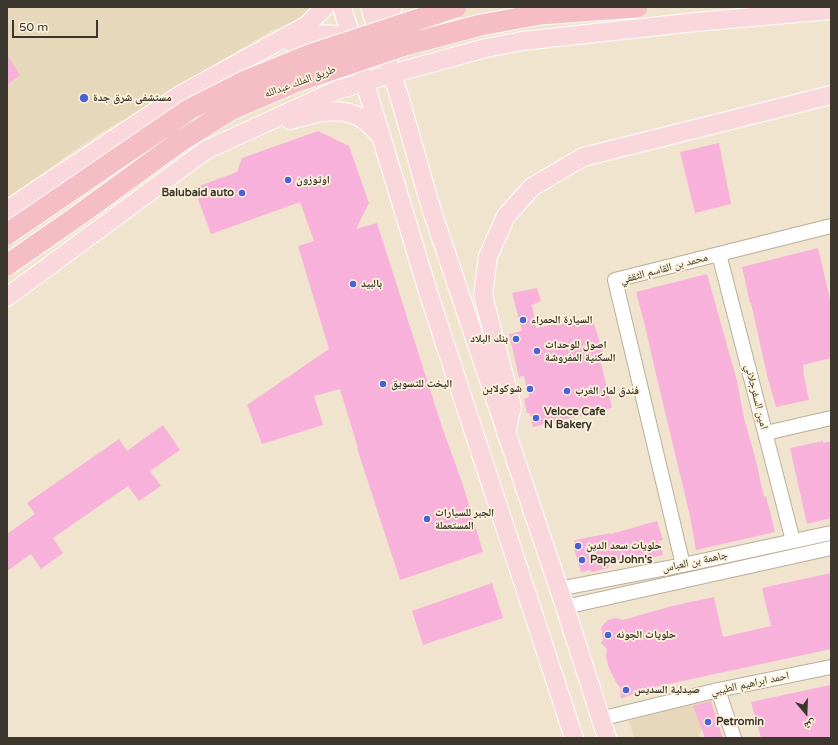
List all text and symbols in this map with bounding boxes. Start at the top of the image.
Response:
scale bar [14,12,100,38]
text: 50 m [19,20,48,34]
street label: طريق الملك عبدالله [262,63,338,101]
place label: مستشفى شرق جدة [93,91,172,105]
marker: مستشفى شرق جدة [78,92,90,104]
place label: اوتوزون [296,173,330,187]
marker: اوتوزون [283,175,293,185]
place label: Balubaid auto [161,186,234,200]
marker: Balubaid auto [237,188,247,198]
street label: محمد بن القاسم الثقفي [619,251,709,287]
place label: بالبيد [361,277,382,291]
marker: بالبيد [348,279,358,289]
place label: السيارة الحمراء [531,313,593,327]
marker: السيارة الحمراء [518,315,528,325]
place label: بنك البلاد [470,332,508,346]
marker: بنك البلاد [511,334,521,344]
place label: اصول للوحدات السكنية المفروشة [545,338,616,364]
marker: اصول للوحدات السكنية المفروشة [532,346,542,356]
street label: امين السفرجلاني [742,363,770,431]
place label: اليخت للتسويق [391,377,452,391]
marker: اليخت للتسويق [378,379,388,389]
place label: شوكولاين [482,382,522,396]
marker: شوكولاين [525,384,535,394]
place label: فندق لمار الغرب [575,384,639,398]
marker: فندق لمار الغرب [562,386,572,396]
place label: Veloce Cafe N Bakery [544,405,605,431]
marker: Veloce Cafe N Bakery [531,413,541,423]
place label: الجبر للسيارات المستعملة [435,506,494,532]
marker: الجبر للسيارات المستعملة [422,514,432,524]
place label: حلويات سعد الدين [586,539,662,553]
marker: حلويات سعد الدين [573,541,583,551]
street label: جاهمة بن العباس [661,549,729,575]
place label: Papa John's [590,553,652,567]
marker: Papa John's [577,555,587,565]
place label: حلويات الجونه [616,628,676,642]
marker: حلويات الجونه [603,630,613,640]
street label: احمد ابراهيم الطيبي [710,669,790,699]
place label: صيدلية السديس [634,683,700,697]
marker: صيدلية السديس [621,685,631,695]
north arrow [786,693,826,733]
place label: Petromin [716,715,764,729]
marker: Petromin [703,717,713,727]
text: ش [802,717,818,733]

